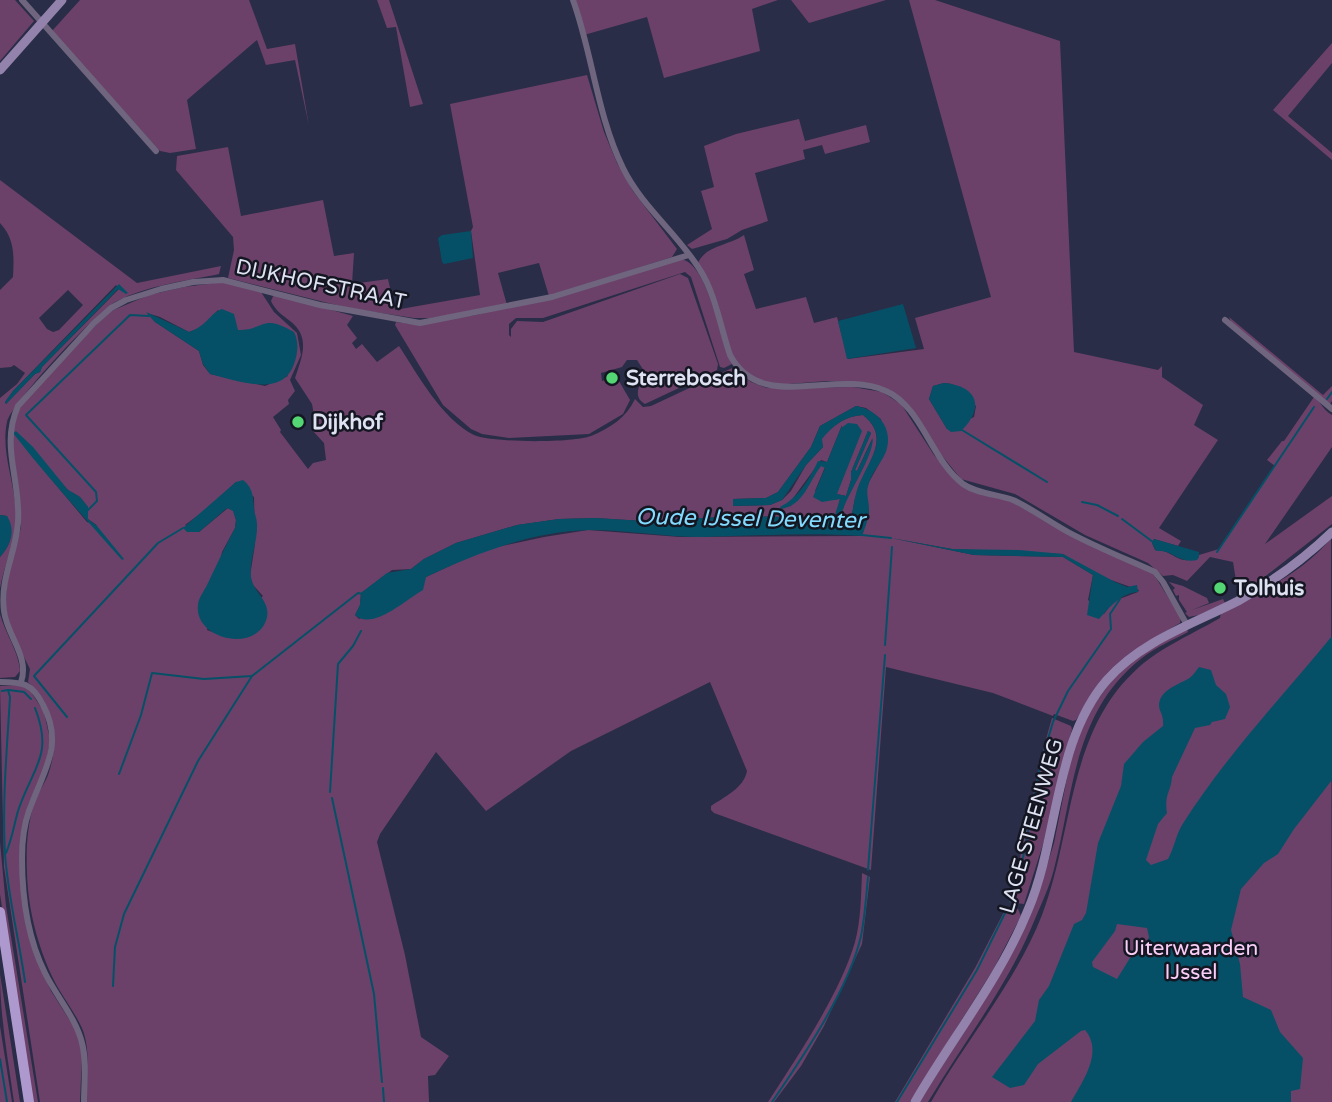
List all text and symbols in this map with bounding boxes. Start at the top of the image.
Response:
street label: DIJKHOFSTRAAT [233,254,409,315]
place label: Sterrebosch [626,366,746,391]
marker: Sterrebosch [604,370,620,386]
place label: Dijkhof [312,410,384,435]
marker: Dijkhof [290,414,306,430]
water label: Oude IJssel Deventer [635,503,868,535]
place label: Tolhuis [1233,576,1304,601]
marker: Tolhuis [1212,580,1228,596]
street label: LAGE STEENWEG [995,736,1068,916]
park label: Uiterwaarden IJssel [1124,936,1258,985]

